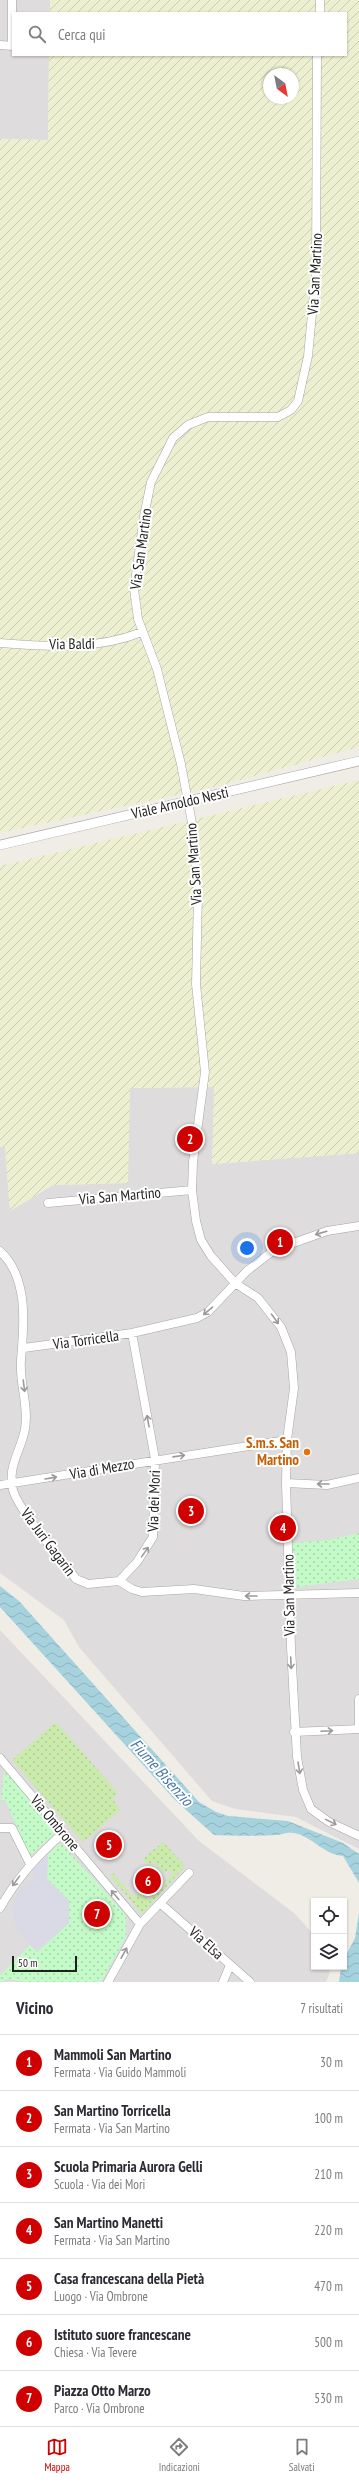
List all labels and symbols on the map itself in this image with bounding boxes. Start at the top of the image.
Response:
north arrow [263,68,299,104]
street label: Via San Martino [303,233,326,316]
street label: Via San Martino [125,507,156,592]
street label: Via Baldi [48,634,95,653]
street label: Viale Arnoldo Nesti [128,782,230,823]
street label: Via San Martino [181,822,206,907]
pin: 2 [177,1124,203,1154]
street label: Via San Martino [77,1182,162,1209]
pin: 1 [267,1227,293,1257]
one-way arrow [314,1230,327,1237]
your location [237,1238,257,1258]
one-way arrow [202,1307,213,1316]
one-way arrow [271,1313,279,1324]
street label: Via Torricella [51,1325,120,1354]
one-way arrow [20,1379,28,1392]
one-way arrow [144,1415,152,1428]
place label: S.m.s. San Martino [246,1433,299,1469]
marker: S.m.s. San Martino [302,1447,312,1457]
one-way arrow [172,1452,185,1460]
street label: Via di Mezzo [67,1454,136,1484]
street label: Via dei Mori [143,1470,164,1533]
one-way arrow [44,1474,57,1482]
one-way arrow [317,1480,330,1488]
pin: 3 [178,1496,204,1526]
street label: Via Juri Gagarin [16,1503,80,1579]
pin: 4 [270,1513,296,1543]
one-way arrow [141,1546,149,1557]
street label: Via San Martino [278,1554,299,1637]
one-way arrow [245,1592,258,1600]
one-way arrow [288,1656,295,1669]
one-way arrow [320,1727,333,1734]
water label: Fiume Bisenzio [127,1734,198,1811]
one-way arrow [295,1761,303,1774]
street label: Via Ombrone [26,1790,84,1855]
one-way arrow [325,1819,337,1826]
pin: 5 [96,1830,122,1860]
pin: 6 [135,1866,161,1896]
one-way arrow [12,1875,20,1886]
one-way arrow [110,1889,119,1900]
pin: 7 [84,1899,110,1929]
street label: Via Elsa [184,1921,228,1963]
one-way arrow [121,1948,129,1960]
scale bar [12,1954,77,1973]

